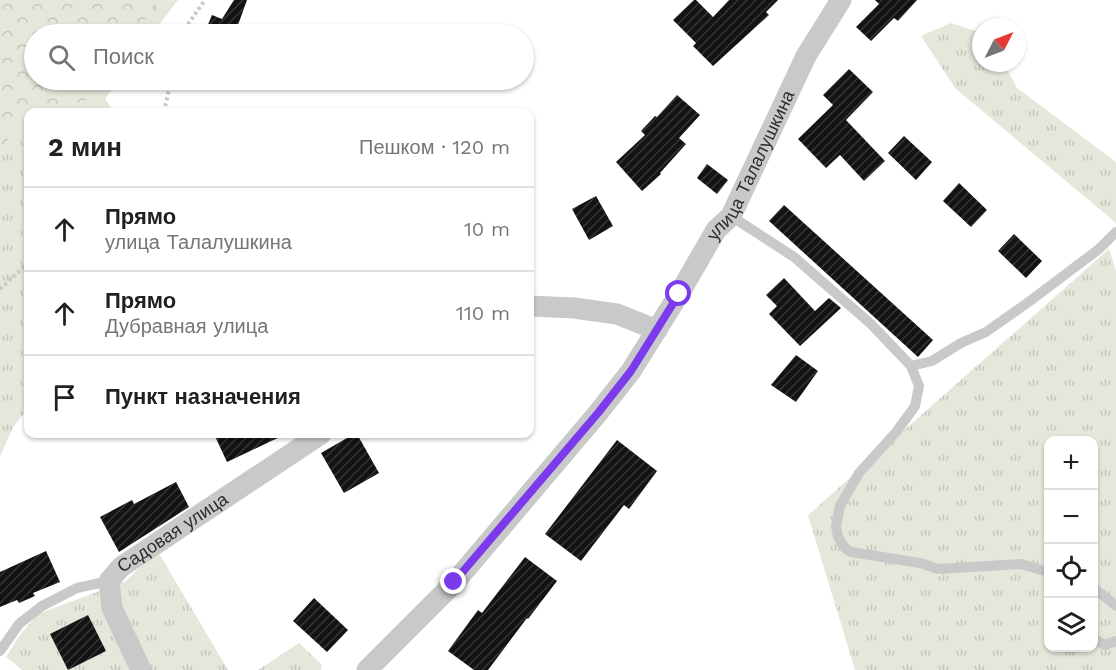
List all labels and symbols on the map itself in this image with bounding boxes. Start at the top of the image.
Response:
north arrow [972,18,1026,72]
street label: улица Талалушкина [701,86,799,244]
route start [665,280,691,306]
street label: Садовая улица [113,487,232,577]
route end [440,568,466,594]

